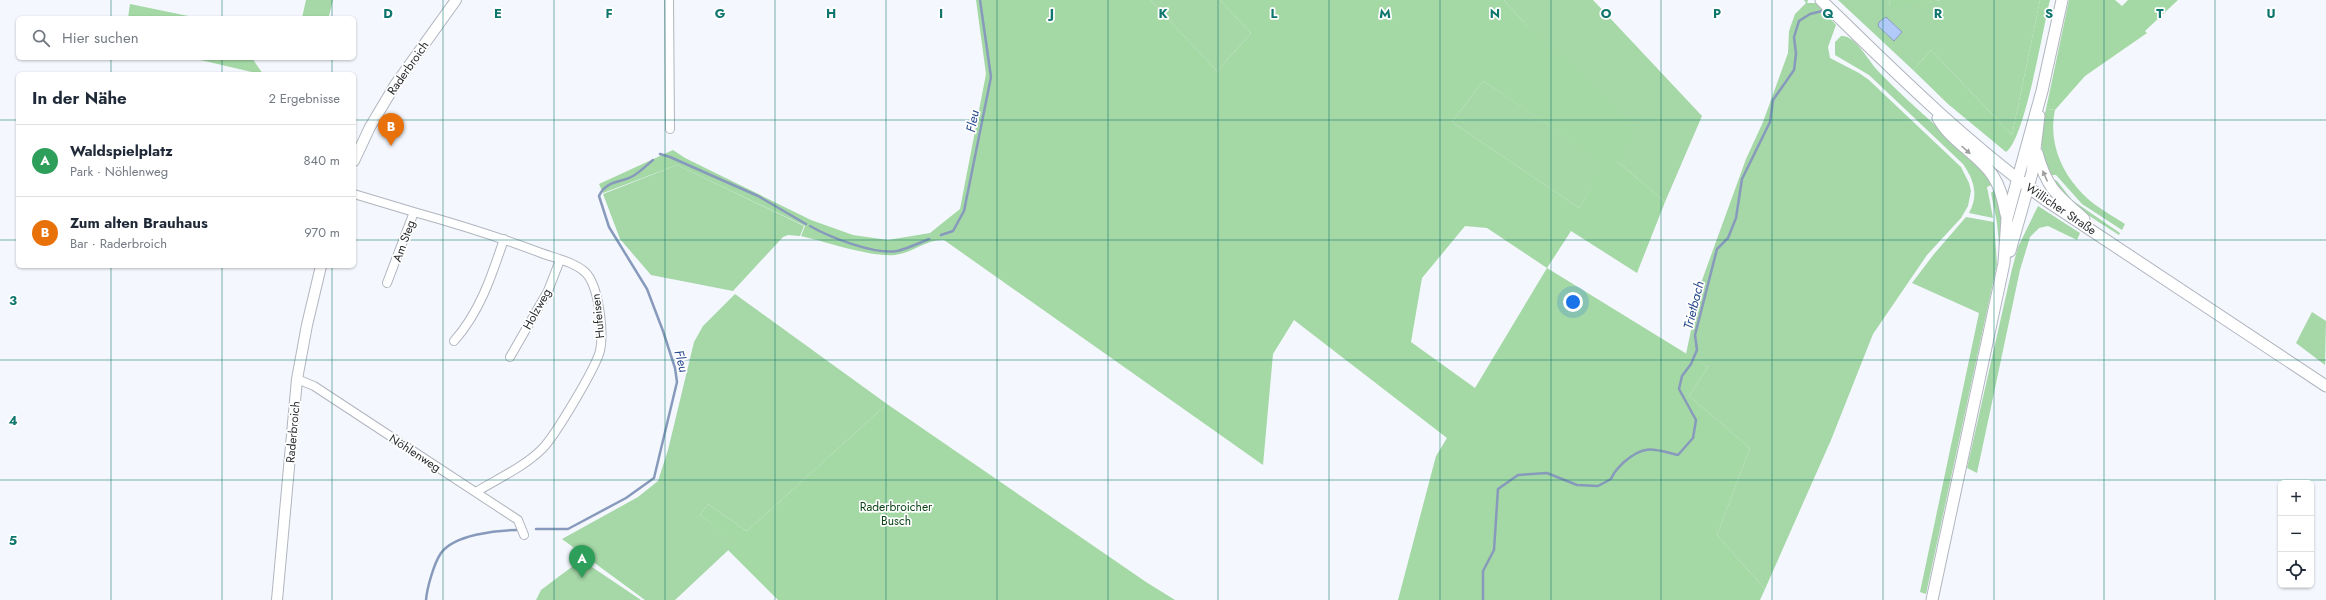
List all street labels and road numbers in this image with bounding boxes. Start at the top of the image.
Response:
street label: Raderbroich [383,37,433,99]
street label: Willicher Straße [2022,179,2100,239]
street label: Am Steg [388,218,420,264]
street label: Holzweg [518,285,556,333]
street label: Hufeisen [587,293,609,339]
street label: Raderbroich [281,400,305,464]
street label: Nöhlenweg [386,430,444,476]

